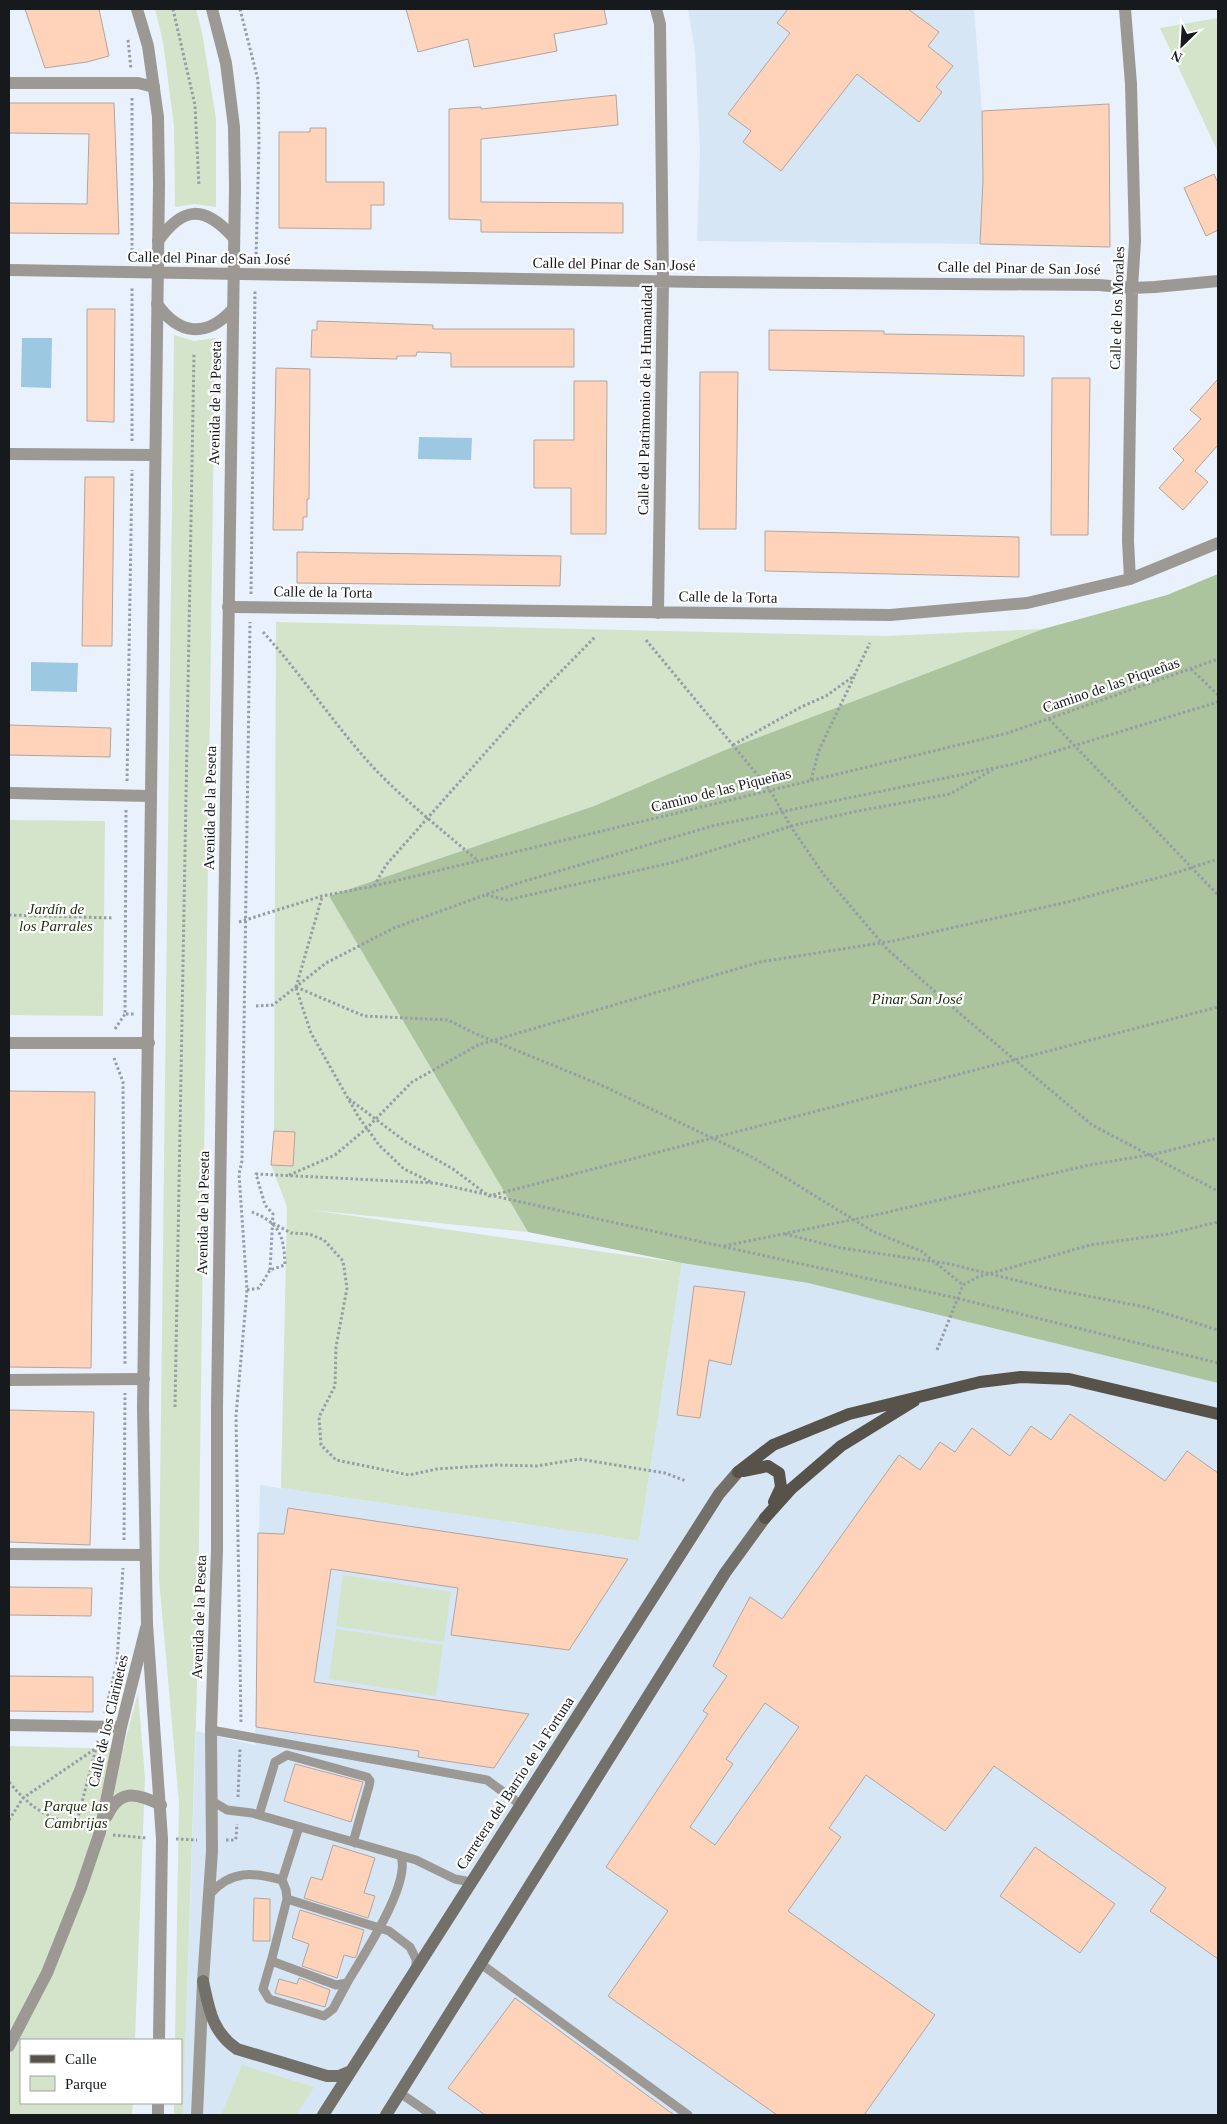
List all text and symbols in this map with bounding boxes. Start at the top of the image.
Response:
north arrow [1157,20,1207,70]
text: N [1169,47,1184,65]
street label: Calle de los Morales [1107,246,1127,370]
street label: Calle del Pinar de San José [127,249,291,267]
street label: Calle del Pinar de San José [532,255,696,273]
street label: Calle del Pinar de San José [937,259,1101,277]
street label: Calle del Patrimonio de la Humanidad [635,284,655,515]
street label: Avenida de la Peseta [206,340,224,465]
street label: Calle de la Torta [273,583,373,601]
street label: Calle de la Torta [678,588,778,606]
street label: Camino de las Piqueñas [1040,654,1182,716]
street label: Avenida de la Peseta [201,745,219,870]
street label: Camino de las Piqueñas [649,765,793,815]
park label: Jardín de los Parrales [19,901,93,934]
park label: Pinar San José [871,991,964,1007]
street label: Avenida de la Peseta [194,1150,212,1275]
street label: Avenida de la Peseta [189,1554,209,1679]
street label: Calle de los Clarinetes [85,1653,131,1789]
street label: Carretera del Barrio de la Fortuna [453,1693,577,1872]
park label: Parque las Cambrijas [43,1798,109,1831]
legend [20,2039,182,2104]
text: Calle [65,2051,97,2067]
text: Parque [65,2076,107,2092]

